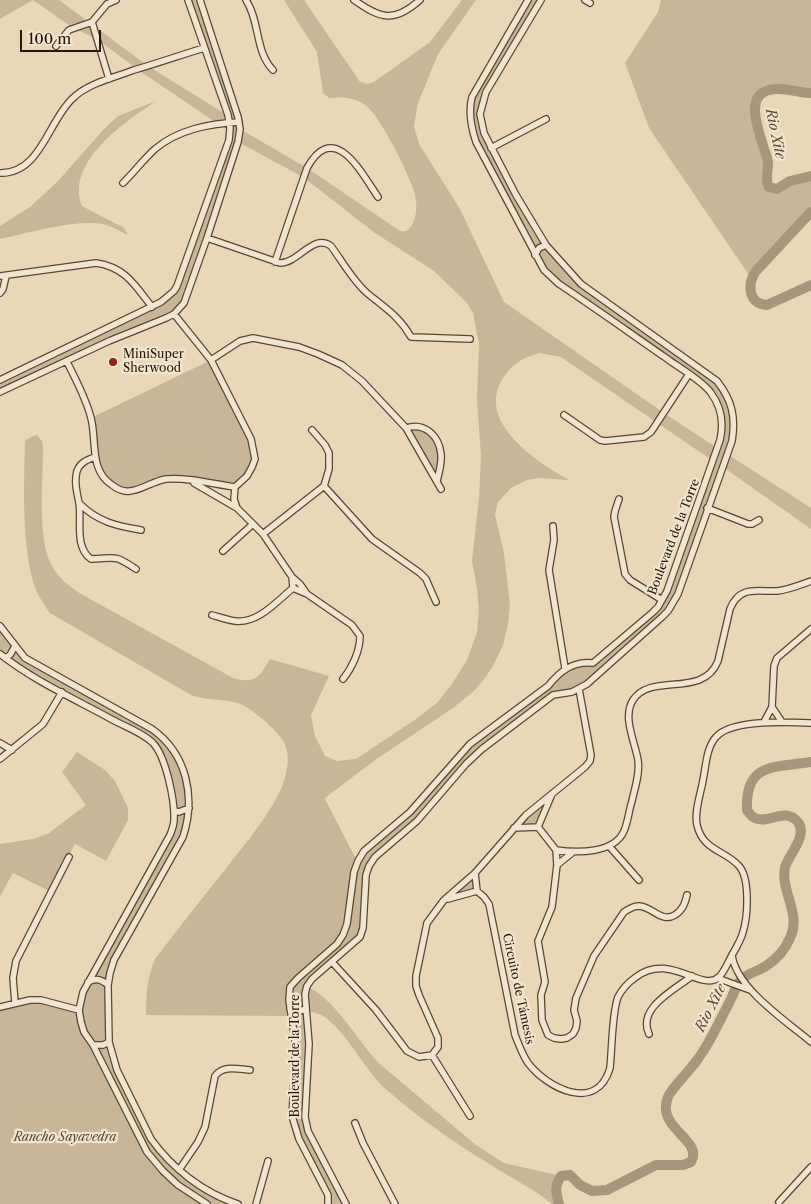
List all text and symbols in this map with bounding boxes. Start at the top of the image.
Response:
scale bar [22,20,104,52]
text: 100 m [28,29,71,48]
water label: Rio Xite [761,107,789,161]
place label: MiniSuper Sherwood [123,348,184,376]
marker: MiniSuper Sherwood [107,356,119,368]
street label: Boulevard de la Torre [645,477,703,597]
street label: Circuito de Támesis [499,932,537,1046]
water label: Rio Xite [692,981,730,1035]
street label: Boulevard de la Torre [289,994,303,1118]
park label: Rancho Sayavedra [14,1131,116,1145]

